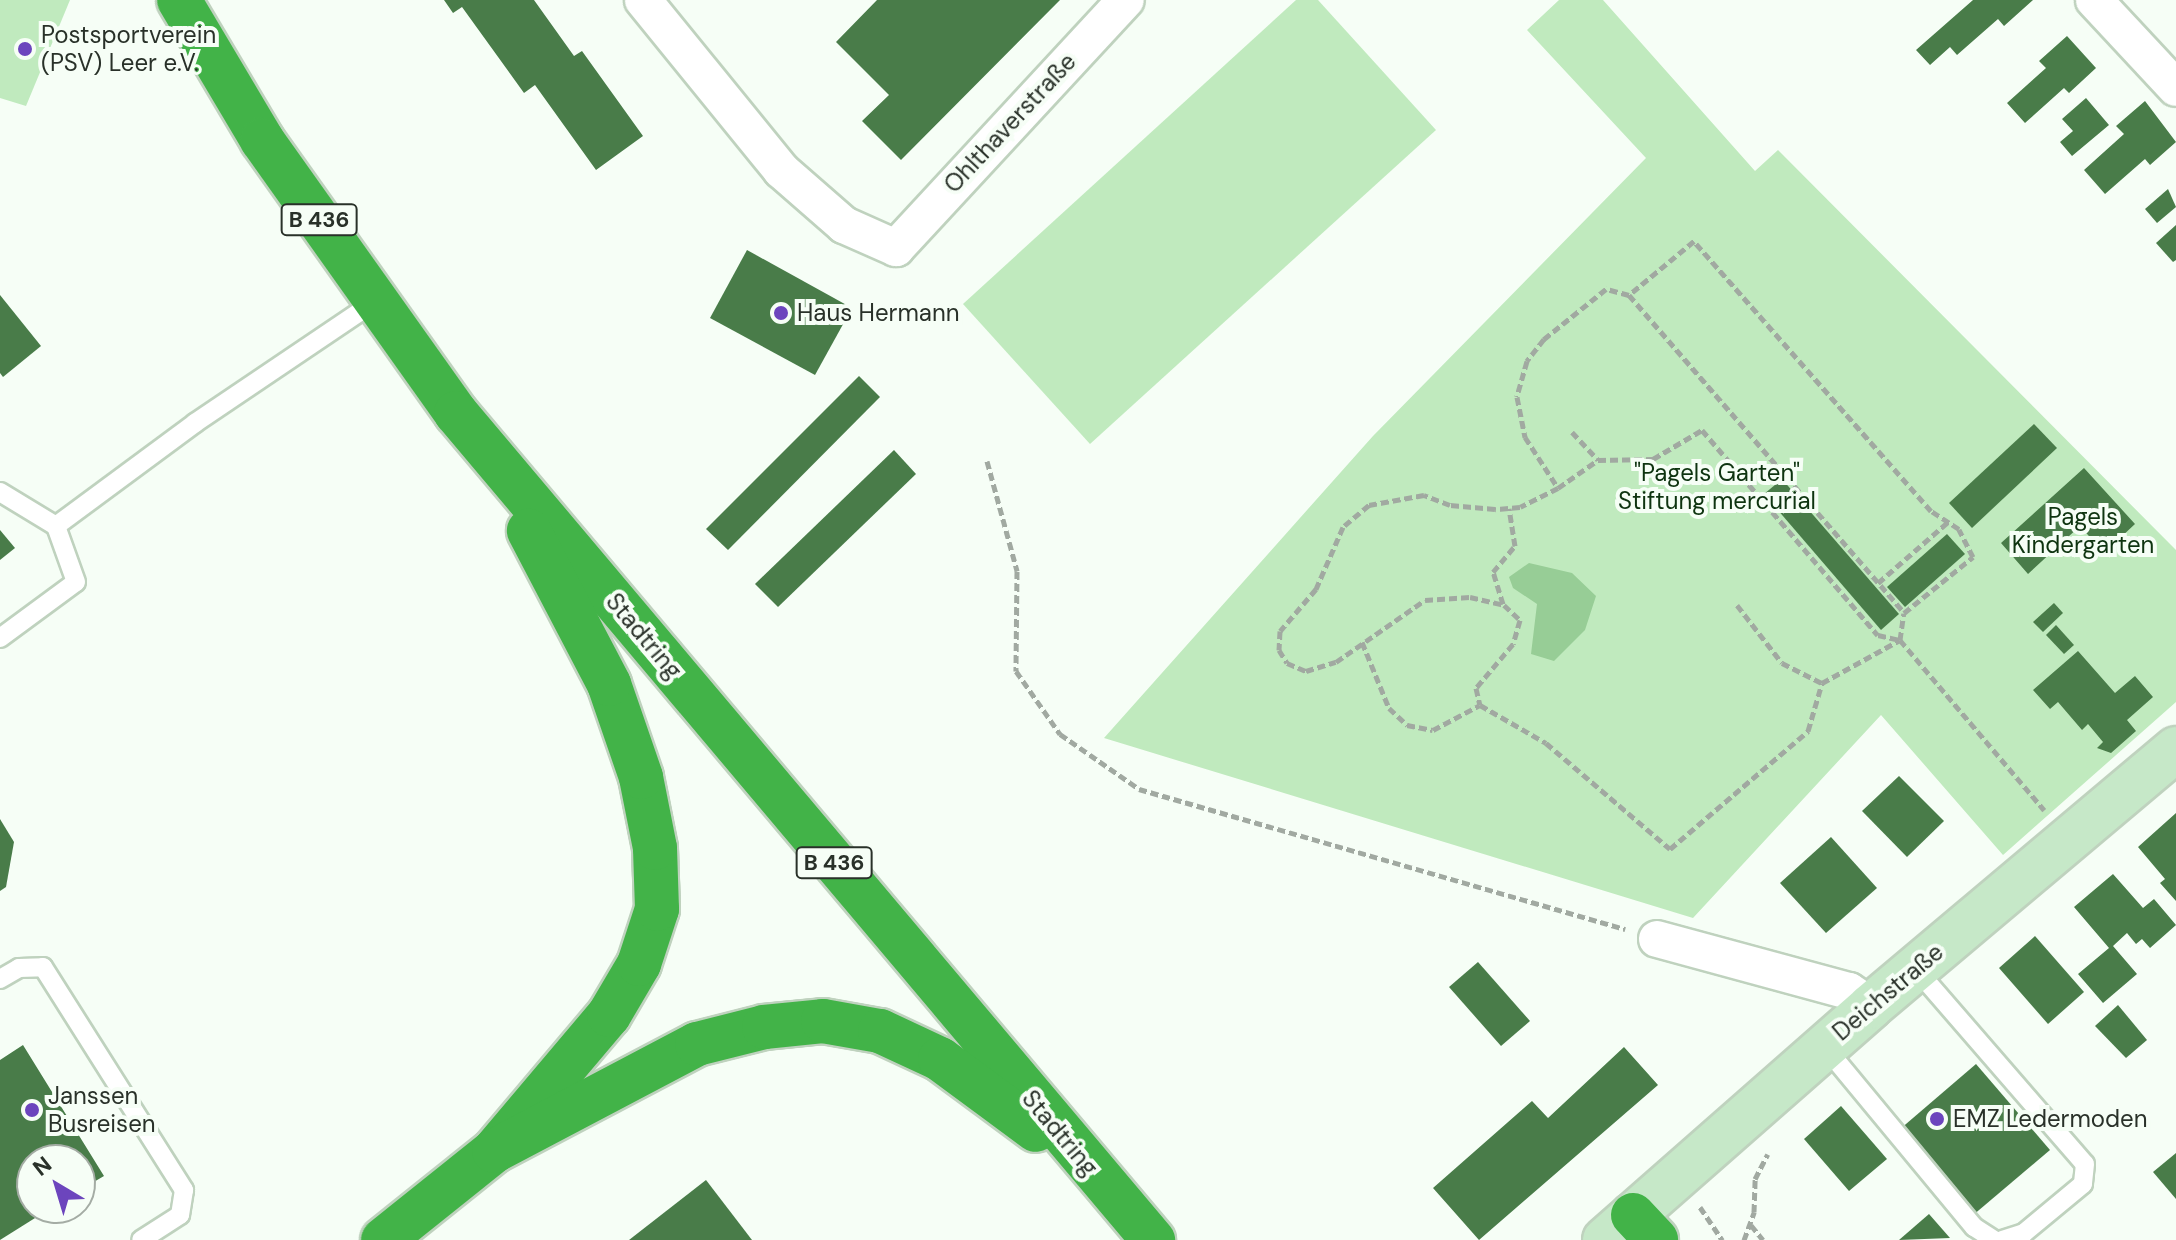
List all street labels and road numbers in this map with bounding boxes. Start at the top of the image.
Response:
street label: Ohlthaverstraße [938,47,1082,199]
road number: B 436 [279,202,359,238]
street label: Stadtring [600,587,688,685]
road number: B 436 [794,845,874,881]
street label: Deichstraße [1827,937,1949,1047]
street label: Stadtring [1016,1084,1104,1182]

